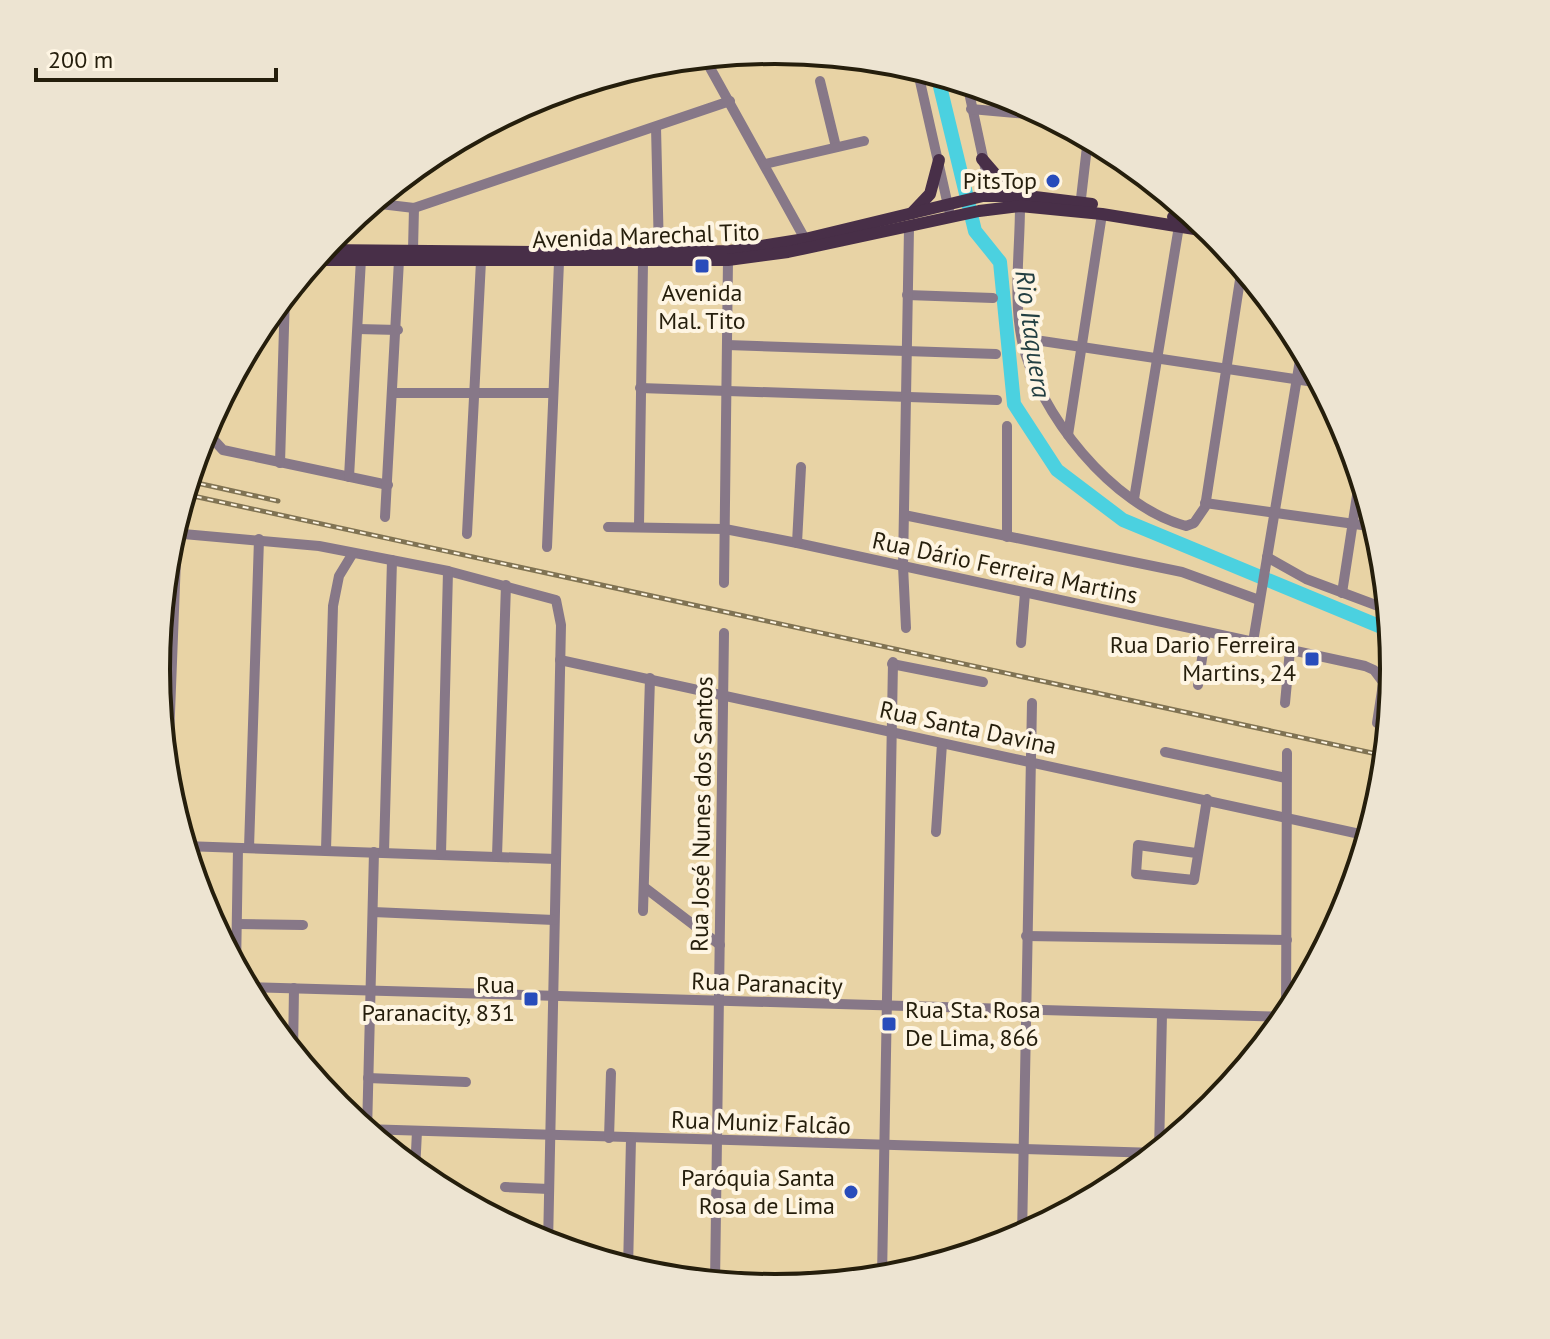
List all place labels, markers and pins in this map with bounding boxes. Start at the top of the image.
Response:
place label: PitsTop [963,165,1037,196]
marker: PitsTop [1044,172,1062,190]
marker: Avenida Mal. Tito [693,257,711,275]
place label: Avenida Mal. Tito [658,277,746,336]
place label: Rua Dario Ferreira Martins, 24 [1110,629,1296,688]
marker: Rua Dario Ferreira Martins, 24 [1303,650,1321,668]
place label: Rua Paranacity, 831 [361,969,515,1028]
marker: Rua Paranacity, 831 [522,990,540,1008]
place label: Rua Sta. Rosa De Lima, 866 [905,994,1041,1053]
marker: Rua Sta. Rosa De Lima, 866 [880,1015,898,1033]
place label: Paróquia Santa Rosa de Lima [681,1162,835,1221]
marker: Paróquia Santa Rosa de Lima [842,1183,860,1201]

